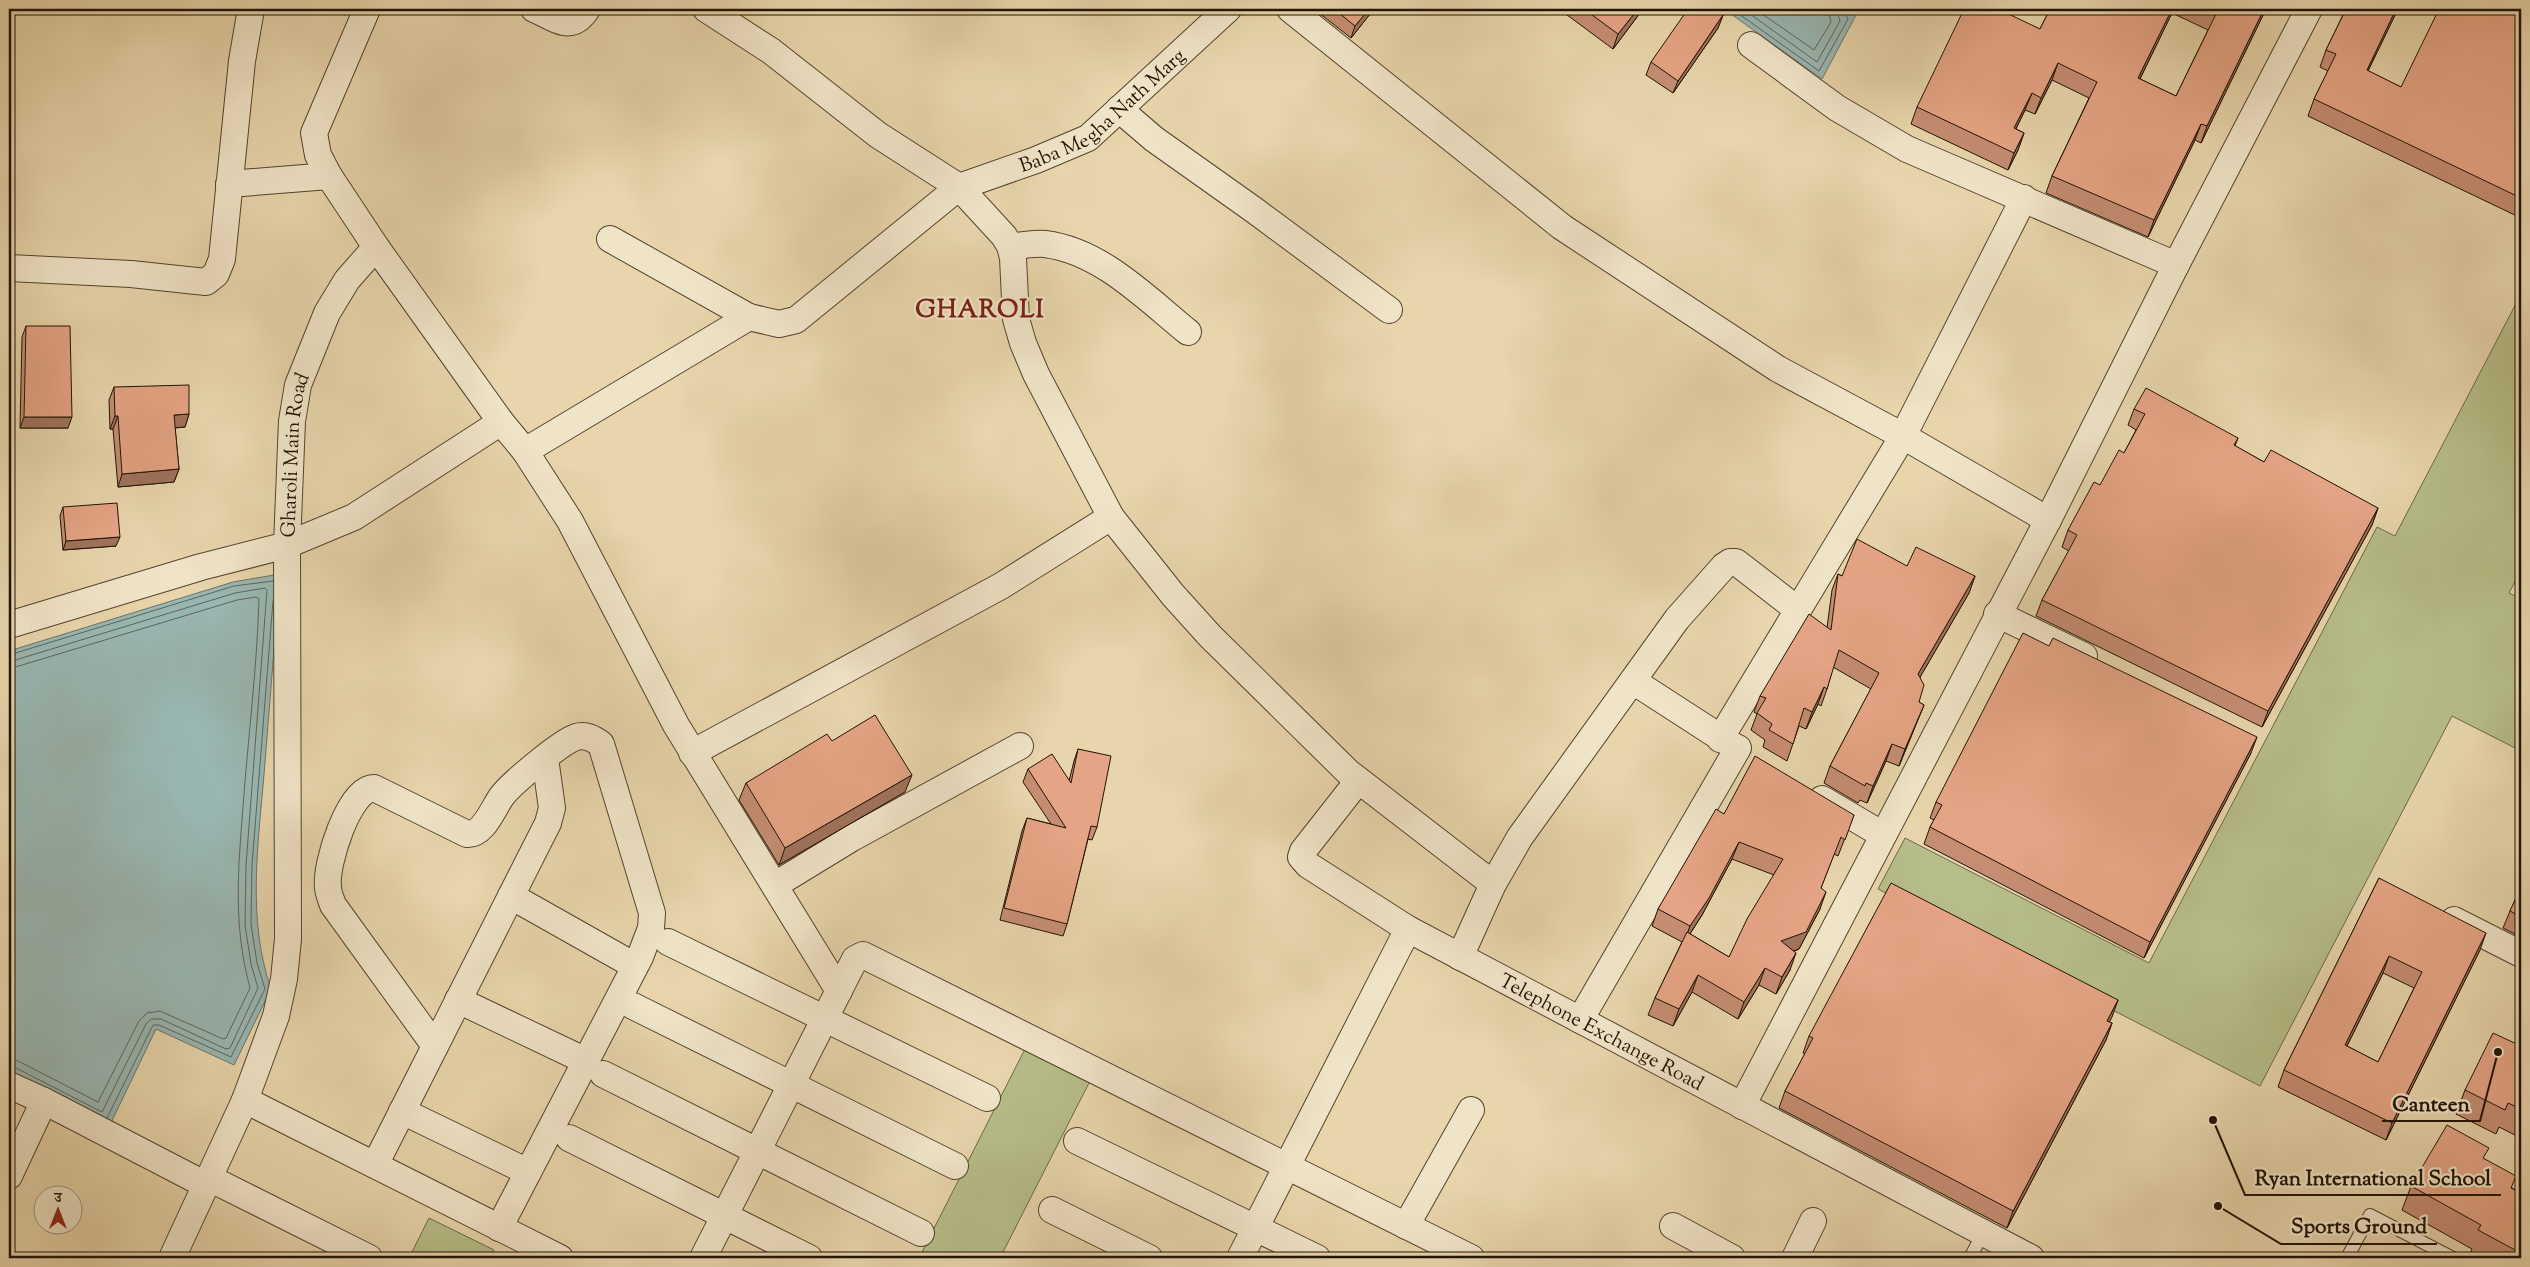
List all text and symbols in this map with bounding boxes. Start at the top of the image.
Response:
street label: Baba Megha Nath Marg [1016,43,1193,182]
district label: GHAROLI [915,293,1045,329]
street label: Gharoli Main Road [275,369,318,538]
street label: Telephone Exchange Road [1493,968,1708,1100]
callout: Canteen [2382,1085,2480,1121]
text: Canteen [2392,1091,2470,1121]
callout: Ryan International School [2245,1159,2501,1195]
text: Ryan International School [2255,1165,2491,1195]
north arrow [32,1184,82,1234]
text: उ [53,1189,62,1209]
callout: Sports Ground [2281,1208,2437,1244]
text: Sports Ground [2291,1213,2427,1243]

